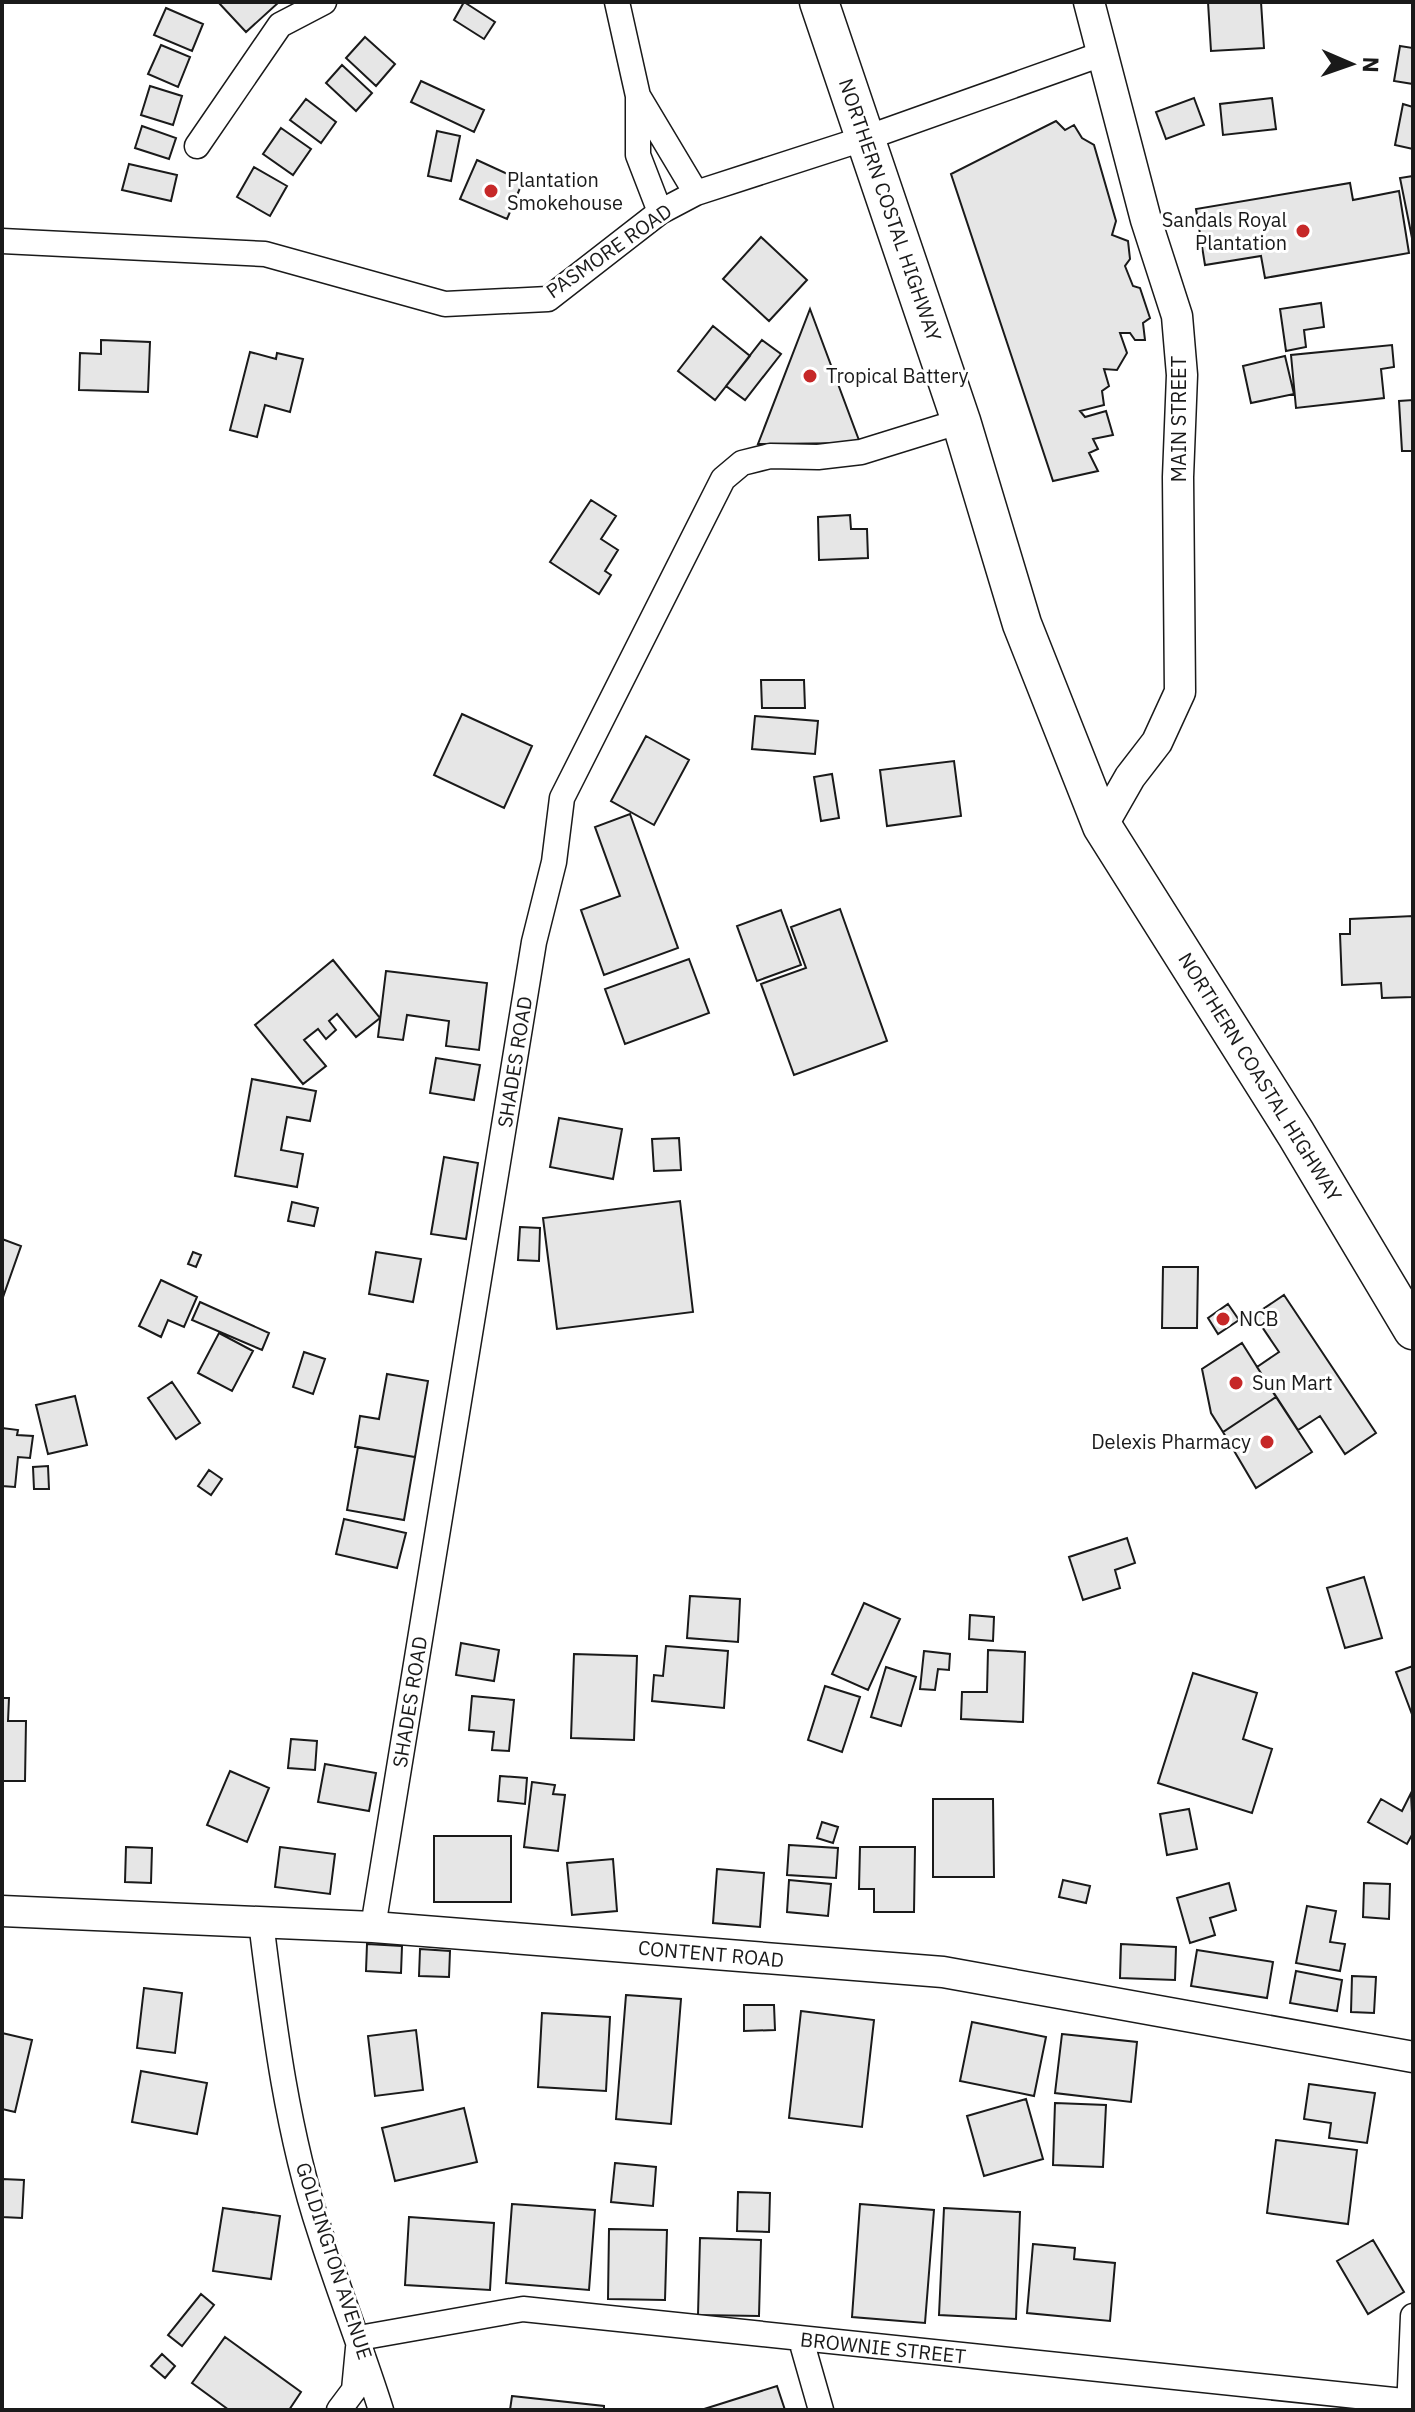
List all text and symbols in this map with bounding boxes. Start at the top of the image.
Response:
north arrow [1311,24,1391,104]
text: N [1357,56,1386,73]
street label: NORTHERN COSTAL HIGHWAY [833,75,948,345]
place label: Plantation Smokehouse [507,166,623,216]
marker: Plantation Smokehouse [482,182,500,200]
street label: PASMORE ROAD [540,197,677,304]
place label: Sandals Royal Plantation [1162,206,1287,256]
marker: Sandals Royal Plantation [1294,222,1312,240]
street label: MAIN STREET [1165,356,1192,482]
place label: Tropical Battery [826,362,969,389]
marker: Tropical Battery [801,367,819,385]
street label: NORTHERN COASTAL HIGHWAY [1172,947,1348,1207]
street label: SHADES ROAD [491,994,538,1130]
place label: NCB [1239,1305,1279,1332]
marker: NCB [1214,1310,1232,1328]
place label: Sun Mart [1252,1369,1332,1396]
marker: Sun Mart [1227,1374,1245,1392]
place label: Delexis Pharmacy [1091,1428,1251,1455]
marker: Delexis Pharmacy [1258,1433,1276,1451]
street label: SHADES ROAD [386,1634,433,1770]
street label: CONTENT ROAD [637,1934,785,1973]
street label: GOLDINGTON AVENUE [290,2159,379,2363]
street label: BROWNIE STREET [799,2325,967,2370]

